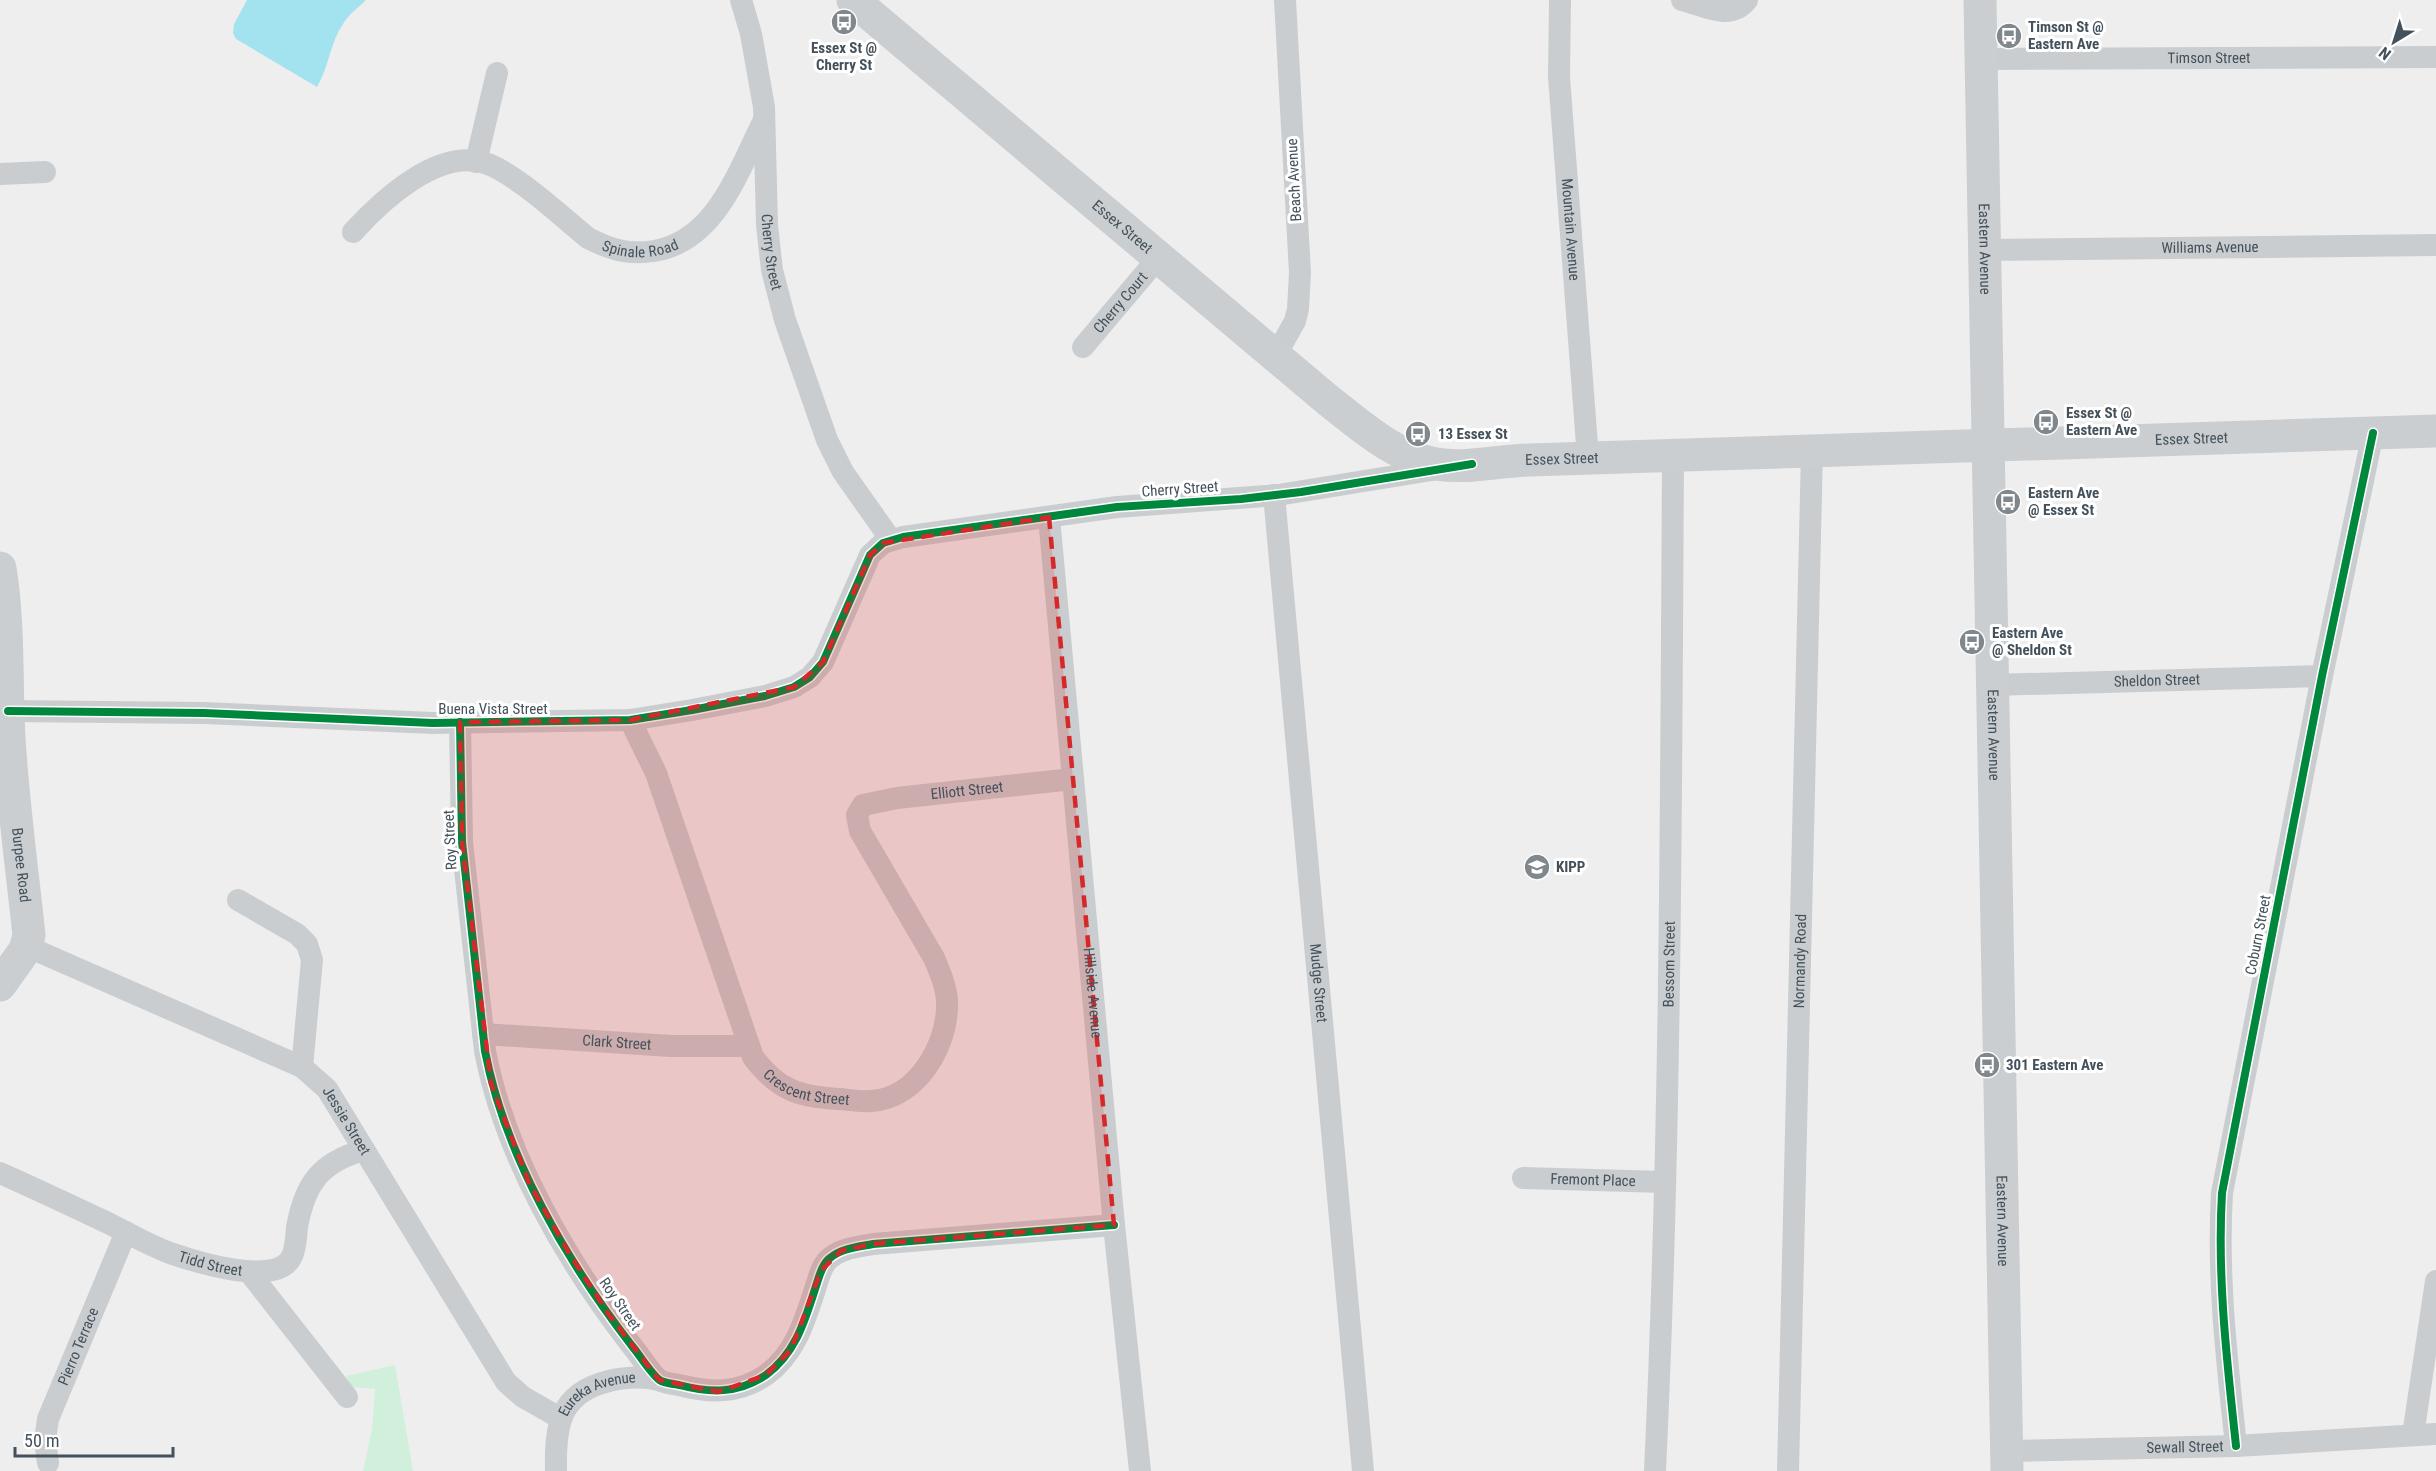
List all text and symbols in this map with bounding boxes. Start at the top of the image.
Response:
bus stop icon: Essex St @ Cherry St [829,7,859,37]
north arrow [2364,12,2424,72]
place label: Timson St @ Eastern Ave [2028,18,2104,53]
bus stop icon: Timson St @ Eastern Ave [1994,21,2024,51]
place label: Essex St @ Cherry St [811,39,877,74]
text: N [2375,43,2395,64]
street label: Timson Street [2168,49,2250,67]
street label: Beach Avenue [1283,138,1305,222]
street label: Mountain Avenue [1558,178,1583,281]
street label: Essex Street [1088,196,1156,257]
street label: Eastern Avenue [1975,203,1994,295]
street label: Cherry Street [758,214,786,292]
street label: Spinale Road [600,235,681,261]
street label: Williams Avenue [2161,238,2259,257]
street label: Cherry Court [1090,268,1151,337]
place label: Essex St @ Eastern Ave [2066,404,2137,439]
bus stop icon: Essex St @ Eastern Ave [2031,407,2061,437]
bus stop icon: 13 Essex St [1403,419,1433,449]
place label: 13 Essex St [1438,425,1508,443]
street label: Essex Street [2154,429,2228,449]
street label: Essex Street [1525,449,1599,469]
street label: Cherry Street [1141,477,1219,501]
place label: Eastern Ave @ Essex St [2028,484,2099,519]
bus stop icon: Eastern Ave @ Essex St [1993,487,2023,517]
place label: Eastern Ave @ Sheldon St [1992,624,2072,659]
bus stop icon: Eastern Ave @ Sheldon St [1957,627,1987,657]
street label: Sheldon Street [2114,670,2200,691]
street label: Eastern Avenue [1984,689,2003,781]
street label: Buena Vista Street [438,700,548,718]
street label: Elliott Street [930,778,1004,803]
street label: Roy Street [439,809,461,871]
street label: Burpee Road [8,827,34,903]
school or university icon: KIPP [1522,852,1552,882]
place label: KIPP [1556,858,1585,876]
street label: Coburn Street [2241,893,2275,977]
street label: Normandy Road [1790,914,1810,1009]
street label: Bessom Street [1660,921,1679,1008]
street label: Mudge Street [1306,943,1331,1023]
street label: Hillside Avenue [1080,947,1106,1039]
street label: Clark Street [582,1031,652,1054]
bus stop icon: 301 Eastern Ave [1972,1050,2002,1080]
place label: 301 Eastern Ave [2006,1056,2103,1074]
street label: Crescent Street [759,1065,851,1109]
street label: Jessie Street [319,1083,374,1158]
street label: Fremont Place [1550,1170,1636,1190]
street label: Eastern Avenue [1993,1175,2012,1267]
street label: Tidd Street [176,1247,243,1280]
street label: Roy Street [595,1274,645,1334]
street label: Pierro Terrace [54,1305,102,1388]
street label: Eureka Avenue [555,1368,636,1419]
scale bar [15,1420,172,1458]
text: 50 m [24,1430,59,1451]
street label: Sewall Street [2146,1437,2224,1457]

